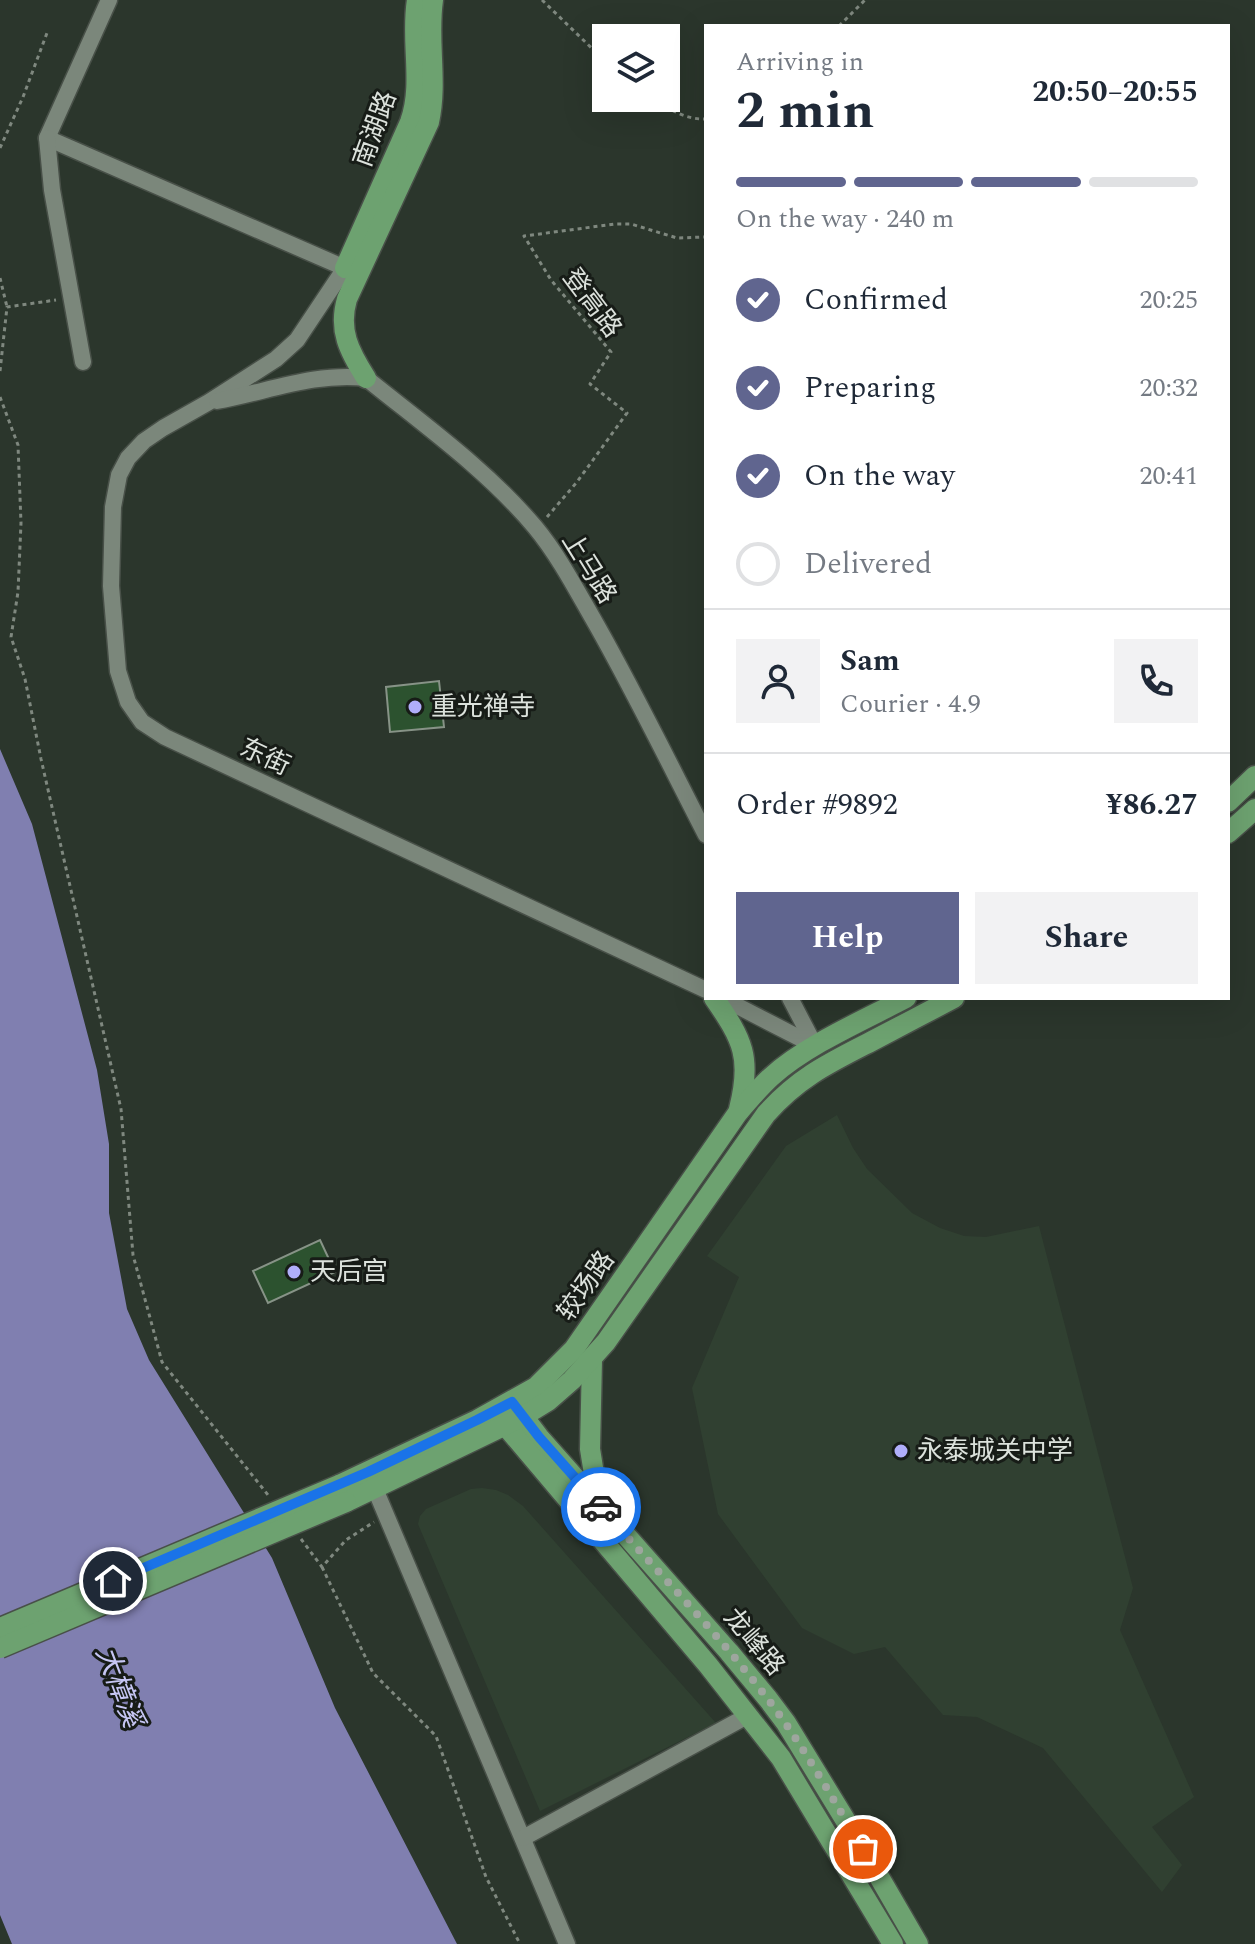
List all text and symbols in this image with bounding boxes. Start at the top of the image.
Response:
map controls [592,24,680,112]
button: layers [592,24,680,112]
text: Arriving in [736,42,864,82]
text: 20:50–20:55 [1032,69,1198,115]
text: 2 min [736,72,874,151]
street label: 南湖路 [343,86,407,172]
text: On the way · 240 m [736,199,954,239]
street label: 登高路 [553,260,631,346]
text: Confirmed [804,277,948,323]
icon: check [736,278,780,322]
text: 20:25 [1139,280,1198,320]
text: Preparing [804,365,936,411]
icon: check [736,366,780,410]
text: 20:32 [1139,368,1198,408]
text: On the way [804,453,955,499]
icon: check [736,454,780,498]
text: 20:41 [1139,456,1198,496]
street label: 上马路 [551,524,627,612]
text: Delivered [804,541,932,587]
text: Sam [840,638,900,684]
button: person [736,639,820,723]
button: phone [1114,639,1198,723]
text: Courier · 4.9 [840,684,981,724]
place label: 重光禅寺 [431,687,535,727]
marker: 重光禅寺 [406,698,424,716]
street label: 东街 [233,728,297,786]
text: Order #9892 [736,782,898,828]
text: ¥86.27 [1106,782,1198,828]
button: Help [736,892,959,984]
button: Share [975,892,1198,984]
street label: 较场路 [547,1243,625,1329]
place label: 天后宫 [310,1252,388,1292]
marker: 天后宫 [285,1263,303,1281]
place label: 永泰城关中学 [917,1431,1073,1471]
marker: 永泰城关中学 [892,1442,910,1460]
courier [561,1467,641,1547]
icon: car [579,1485,623,1529]
pin [79,1547,147,1615]
icon: home [91,1559,135,1603]
street label: 龙峰路 [714,1599,794,1685]
water label: 大樟溪 [84,1640,155,1737]
pin [829,1815,897,1883]
icon: bag [841,1827,885,1871]

